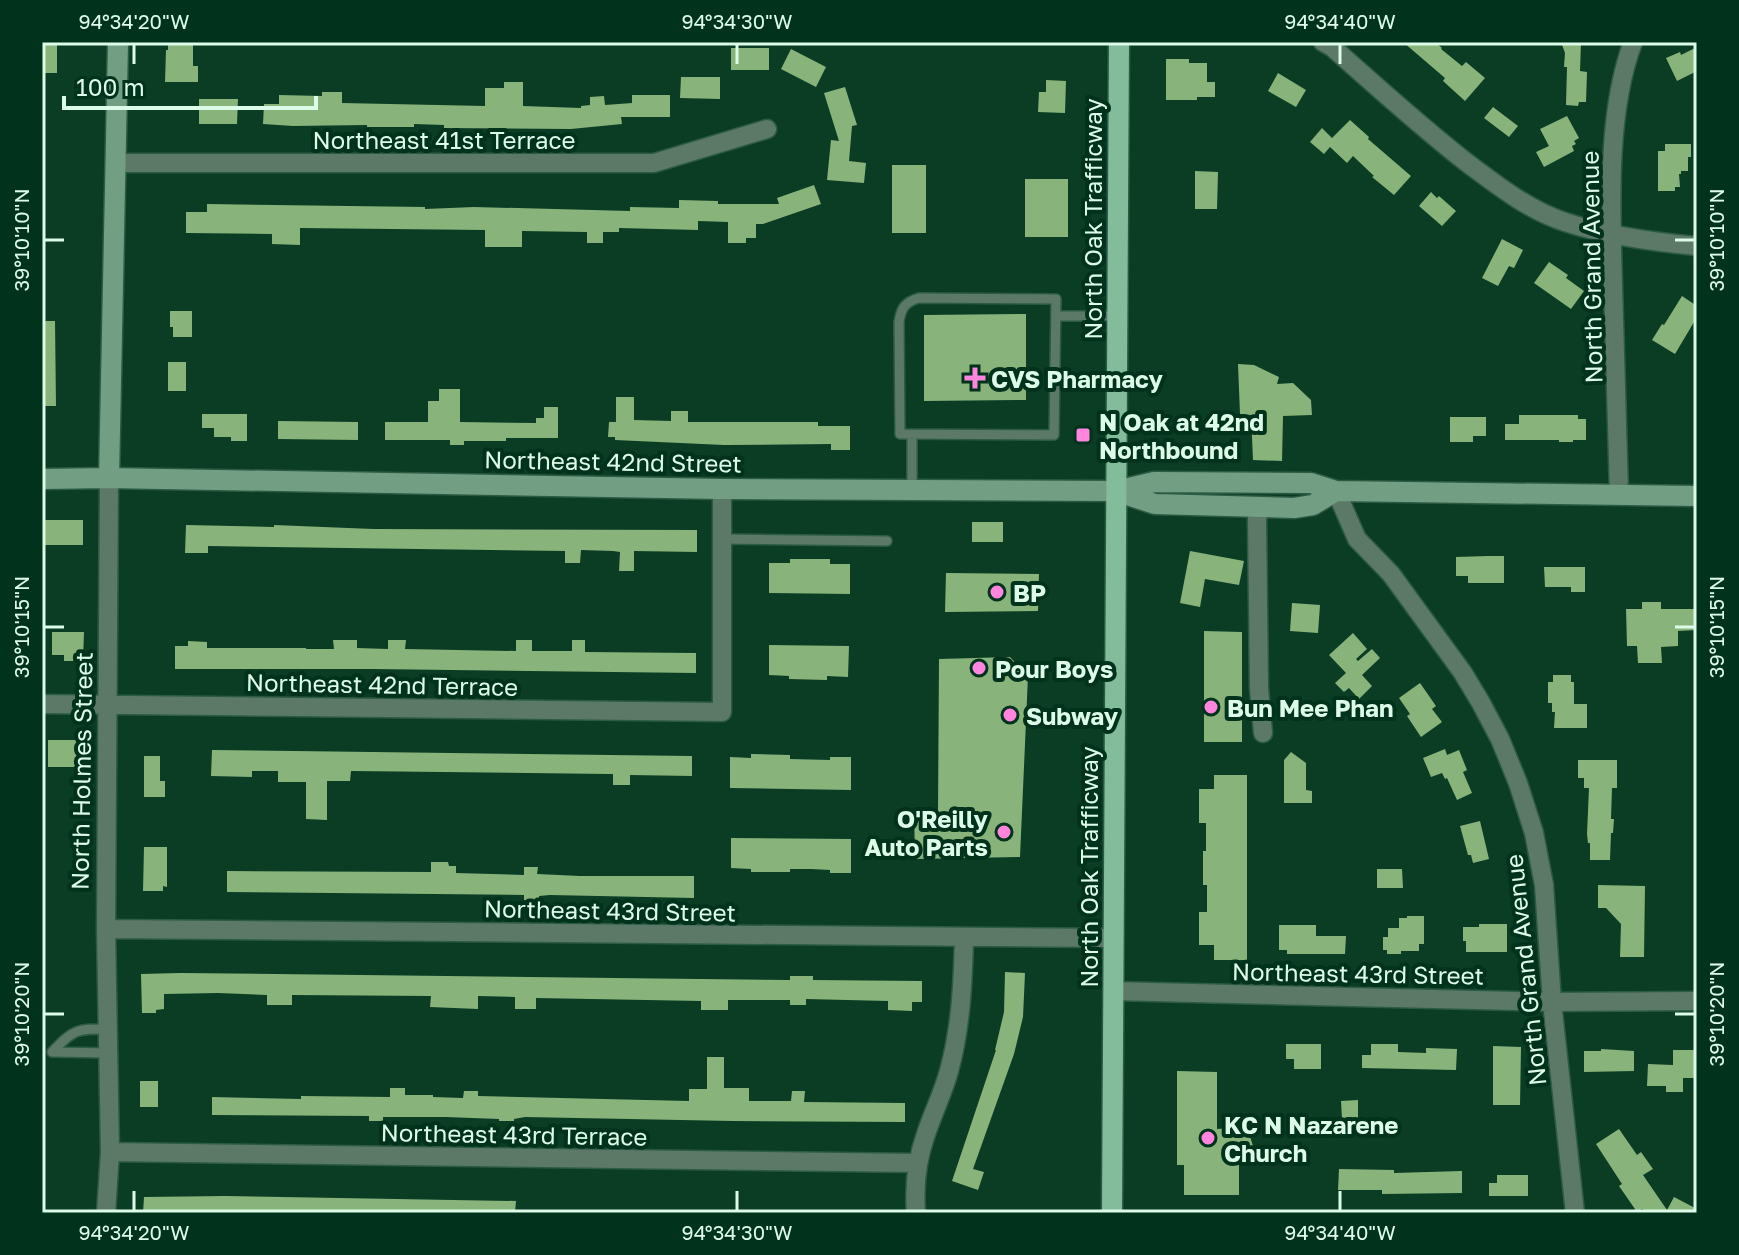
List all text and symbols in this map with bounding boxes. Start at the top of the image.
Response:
text: 94°34'20"W [79,9,189,33]
text: 94°34'30"W [682,9,792,33]
text: 94°34'40"W [1284,9,1396,33]
scale bar [64,60,316,110]
text: 100 m [76,72,145,101]
street label: North Oak Trafficway [1078,98,1107,340]
street label: Northeast 41st Terrace [313,125,575,154]
street label: North Grand Avenue [1574,150,1608,384]
text: 39°10'10"N [9,188,33,292]
text: 39°10'10"N [1704,188,1728,292]
place label: CVS Pharmacy [991,364,1164,393]
marker: CVS Pharmacy [966,369,984,387]
place label: N Oak at 42nd Northbound [1099,407,1264,464]
marker: N Oak at 42nd Northbound [1074,426,1092,444]
street label: Northeast 42nd Street [484,444,742,478]
text: 39°10'15"N [9,576,33,678]
text: 39°10'15"N [1704,576,1728,678]
place label: BP [1013,578,1046,607]
marker: BP [988,583,1006,601]
street label: North Holmes Street [64,652,98,890]
place label: Pour Boys [995,654,1113,683]
marker: Pour Boys [970,659,988,677]
street label: Northeast 42nd Terrace [246,667,518,701]
place label: Bun Mee Phan [1227,693,1393,722]
marker: Bun Mee Phan [1202,698,1220,716]
place label: Subway [1026,701,1119,730]
marker: Subway [1001,706,1019,724]
street label: North Oak Trafficway [1074,746,1103,988]
place label: O'Reilly Auto Parts [865,804,989,861]
marker: O'Reilly Auto Parts [995,823,1013,841]
street label: North Grand Avenue [1498,853,1552,1087]
street label: Northeast 43rd Street [484,893,736,927]
street label: Northeast 43rd Street [1232,956,1484,990]
text: 39°10'20"N [9,961,33,1067]
text: 39°10'20"N [1704,961,1728,1067]
place label: KC N Nazarene Church [1224,1110,1398,1167]
street label: Northeast 43rd Terrace [380,1117,648,1151]
marker: KC N Nazarene Church [1199,1129,1217,1147]
text: 94°34'20"W [79,1220,189,1244]
text: 94°34'30"W [682,1220,792,1244]
text: 94°34'40"W [1284,1220,1396,1244]

